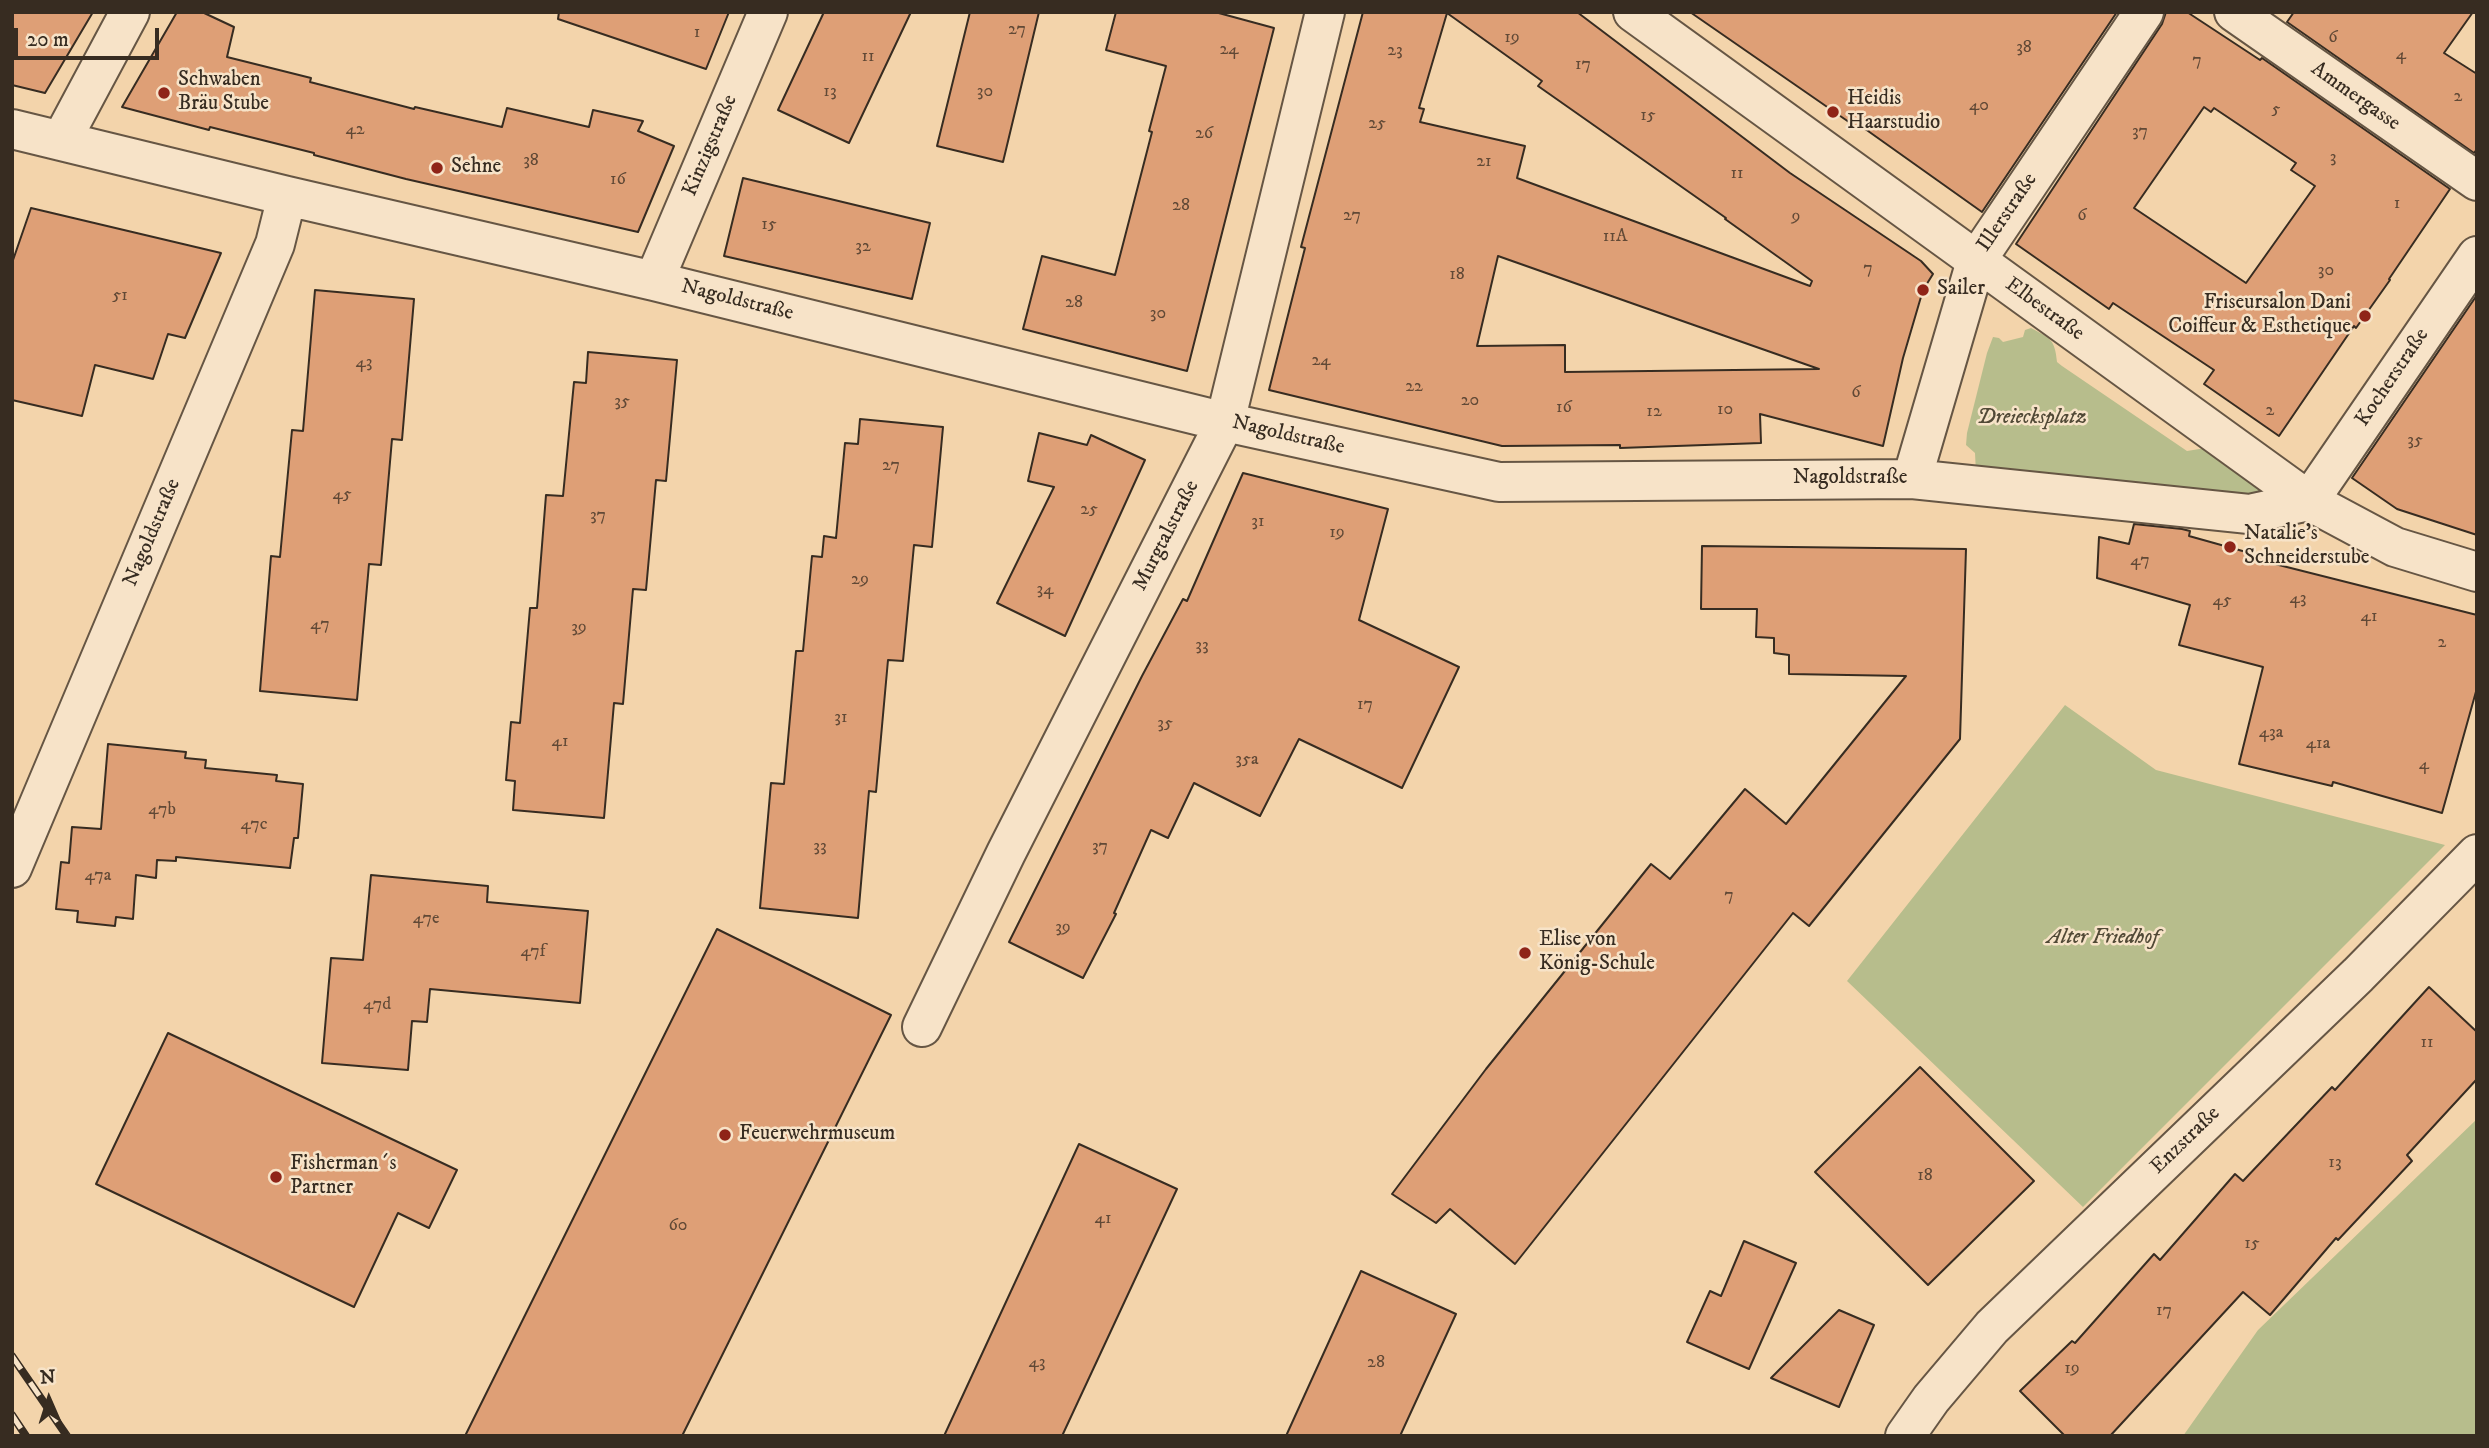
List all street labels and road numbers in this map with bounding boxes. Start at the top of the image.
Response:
street label: Ammergasse [2305,57,2405,137]
street label: Kinzigstraße [678,91,744,201]
street label: Illerstraße [1973,169,2043,257]
street label: Elbestraße [2000,273,2088,347]
street label: Nagoldstraße [678,275,796,327]
street label: Kocherstraße [2351,324,2435,432]
street label: Nagoldstraße [1229,411,1347,461]
street label: Nagoldstraße [1793,466,1907,492]
street label: Nagoldstraße [119,475,187,591]
street label: Murgtalstraße [1128,476,1206,596]
street label: Enzstraße [2146,1102,2226,1180]

